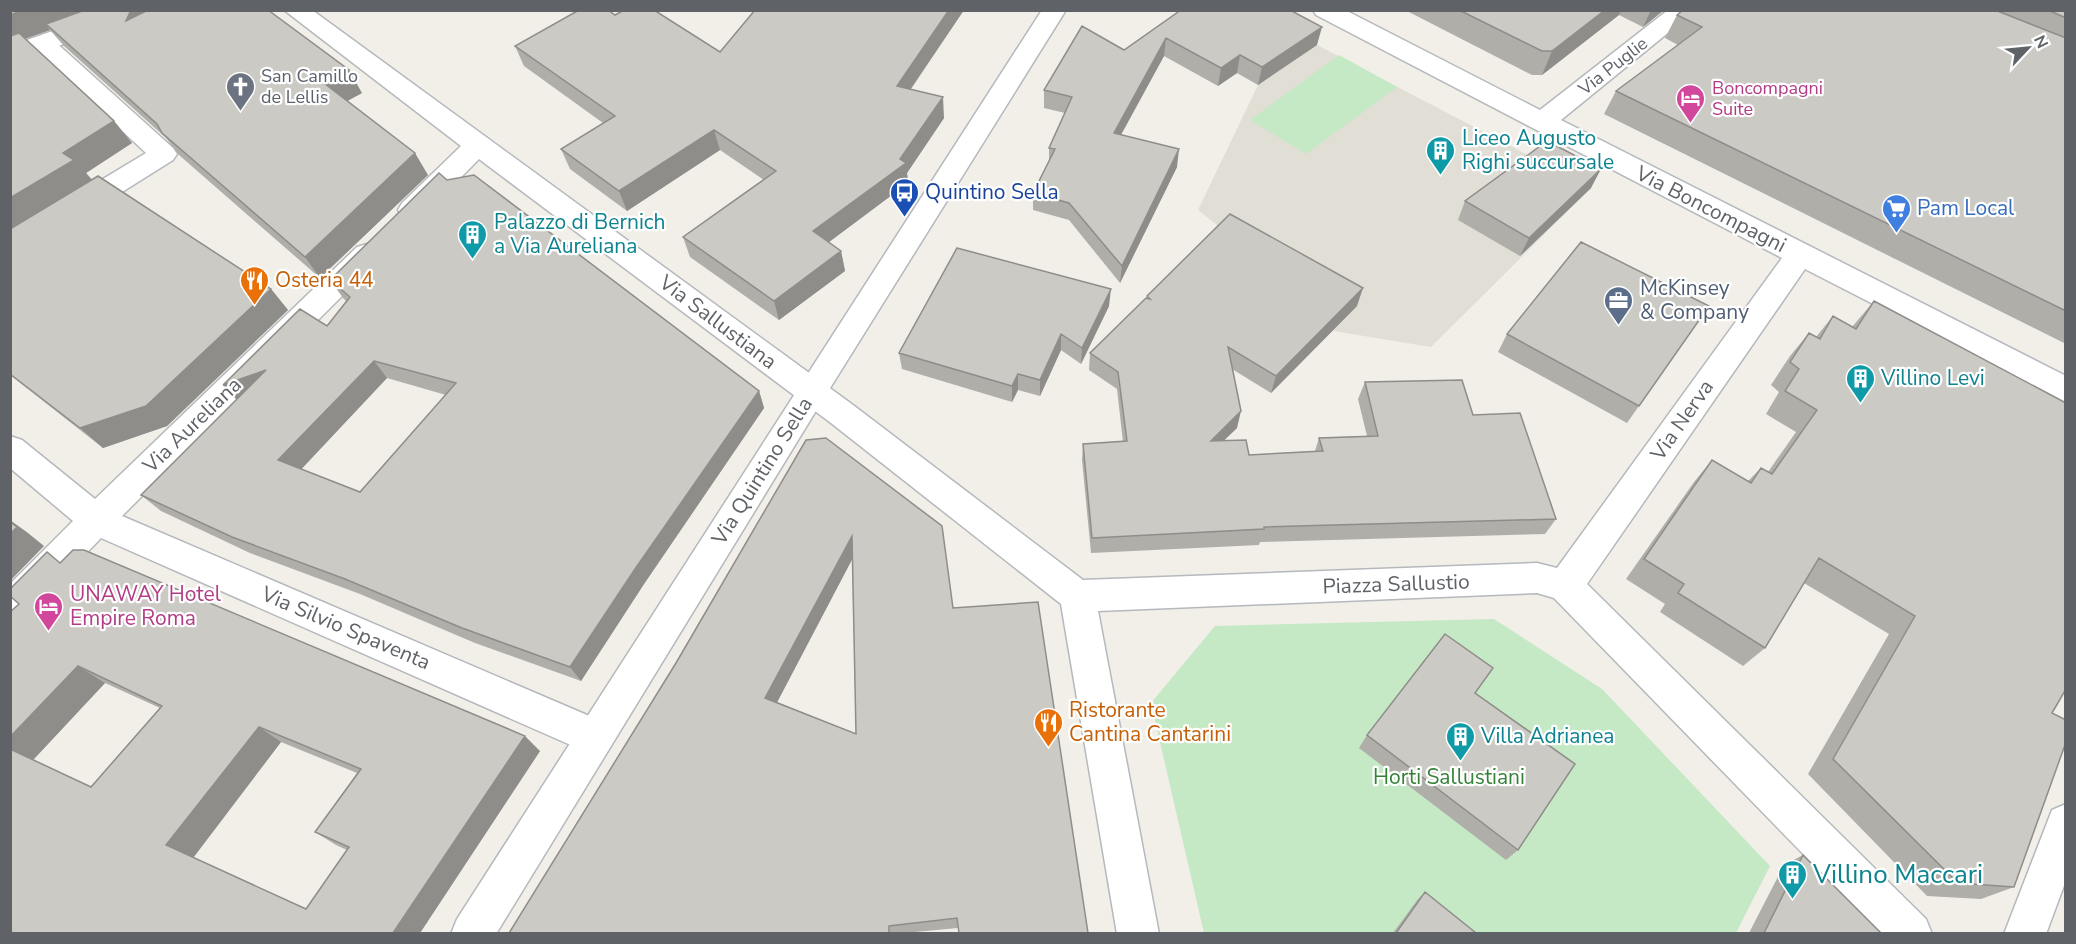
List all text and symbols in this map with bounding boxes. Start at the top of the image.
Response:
north arrow [1998,18,2058,78]
street label: Via Puglie [1573,31,1653,101]
text: N [2028,32,2053,52]
place label: San Camillo de Lellis [261,64,358,109]
church icon: San Camillo de Lellis [224,70,256,112]
place label: Boncompagni Suite [1712,76,1823,121]
hotel icon: Boncompagni Suite [1675,82,1707,124]
place label: Liceo Augusto Righi succursale [1462,124,1614,176]
building icon: Liceo Augusto Righi succursale [1425,134,1457,176]
street label: Via Boncompagni [1630,159,1791,259]
bus stop icon: Quintino Sella [888,176,920,218]
place label: Quintino Sella [925,178,1059,206]
supermarket icon: Pam Local [1880,192,1912,234]
place label: Pam Local [1917,194,2015,222]
place label: Palazzo di Bernich a Via Aureliana [494,208,665,260]
building icon: Palazzo di Bernich a Via Aureliana [457,218,489,260]
restaurant icon: Osteria 44 [238,264,270,306]
place label: Osteria 44 [275,266,374,294]
street label: Via Sallustiana [653,268,783,375]
place label: McKinsey & Company [1640,274,1749,326]
office icon: McKinsey & Company [1603,284,1635,326]
building icon: Villino Levi [1844,362,1876,404]
place label: Villino Levi [1880,364,1985,392]
street label: Via Aureliana [136,371,247,480]
street label: Via Nerva [1643,374,1720,467]
street label: Via Quintino Sella [705,392,819,551]
street label: Piazza Sallustio [1322,567,1470,601]
street label: Via Silvio Spaventa [256,579,435,676]
place label: UNAWAY Hotel Empire Roma [70,580,222,632]
hotel icon: UNAWAY Hotel Empire Roma [33,590,65,632]
place label: Ristorante Cantina Cantarini [1069,696,1231,748]
restaurant icon: Ristorante Cantina Cantarini [1032,706,1064,748]
building icon: Villa Adrianea [1444,720,1476,762]
place label: Villa Adrianea [1480,722,1615,750]
park label: Horti Sallustiani [1373,763,1525,791]
place label: Villino Maccari [1812,857,1983,892]
building icon: Villino Maccari [1776,858,1808,900]

